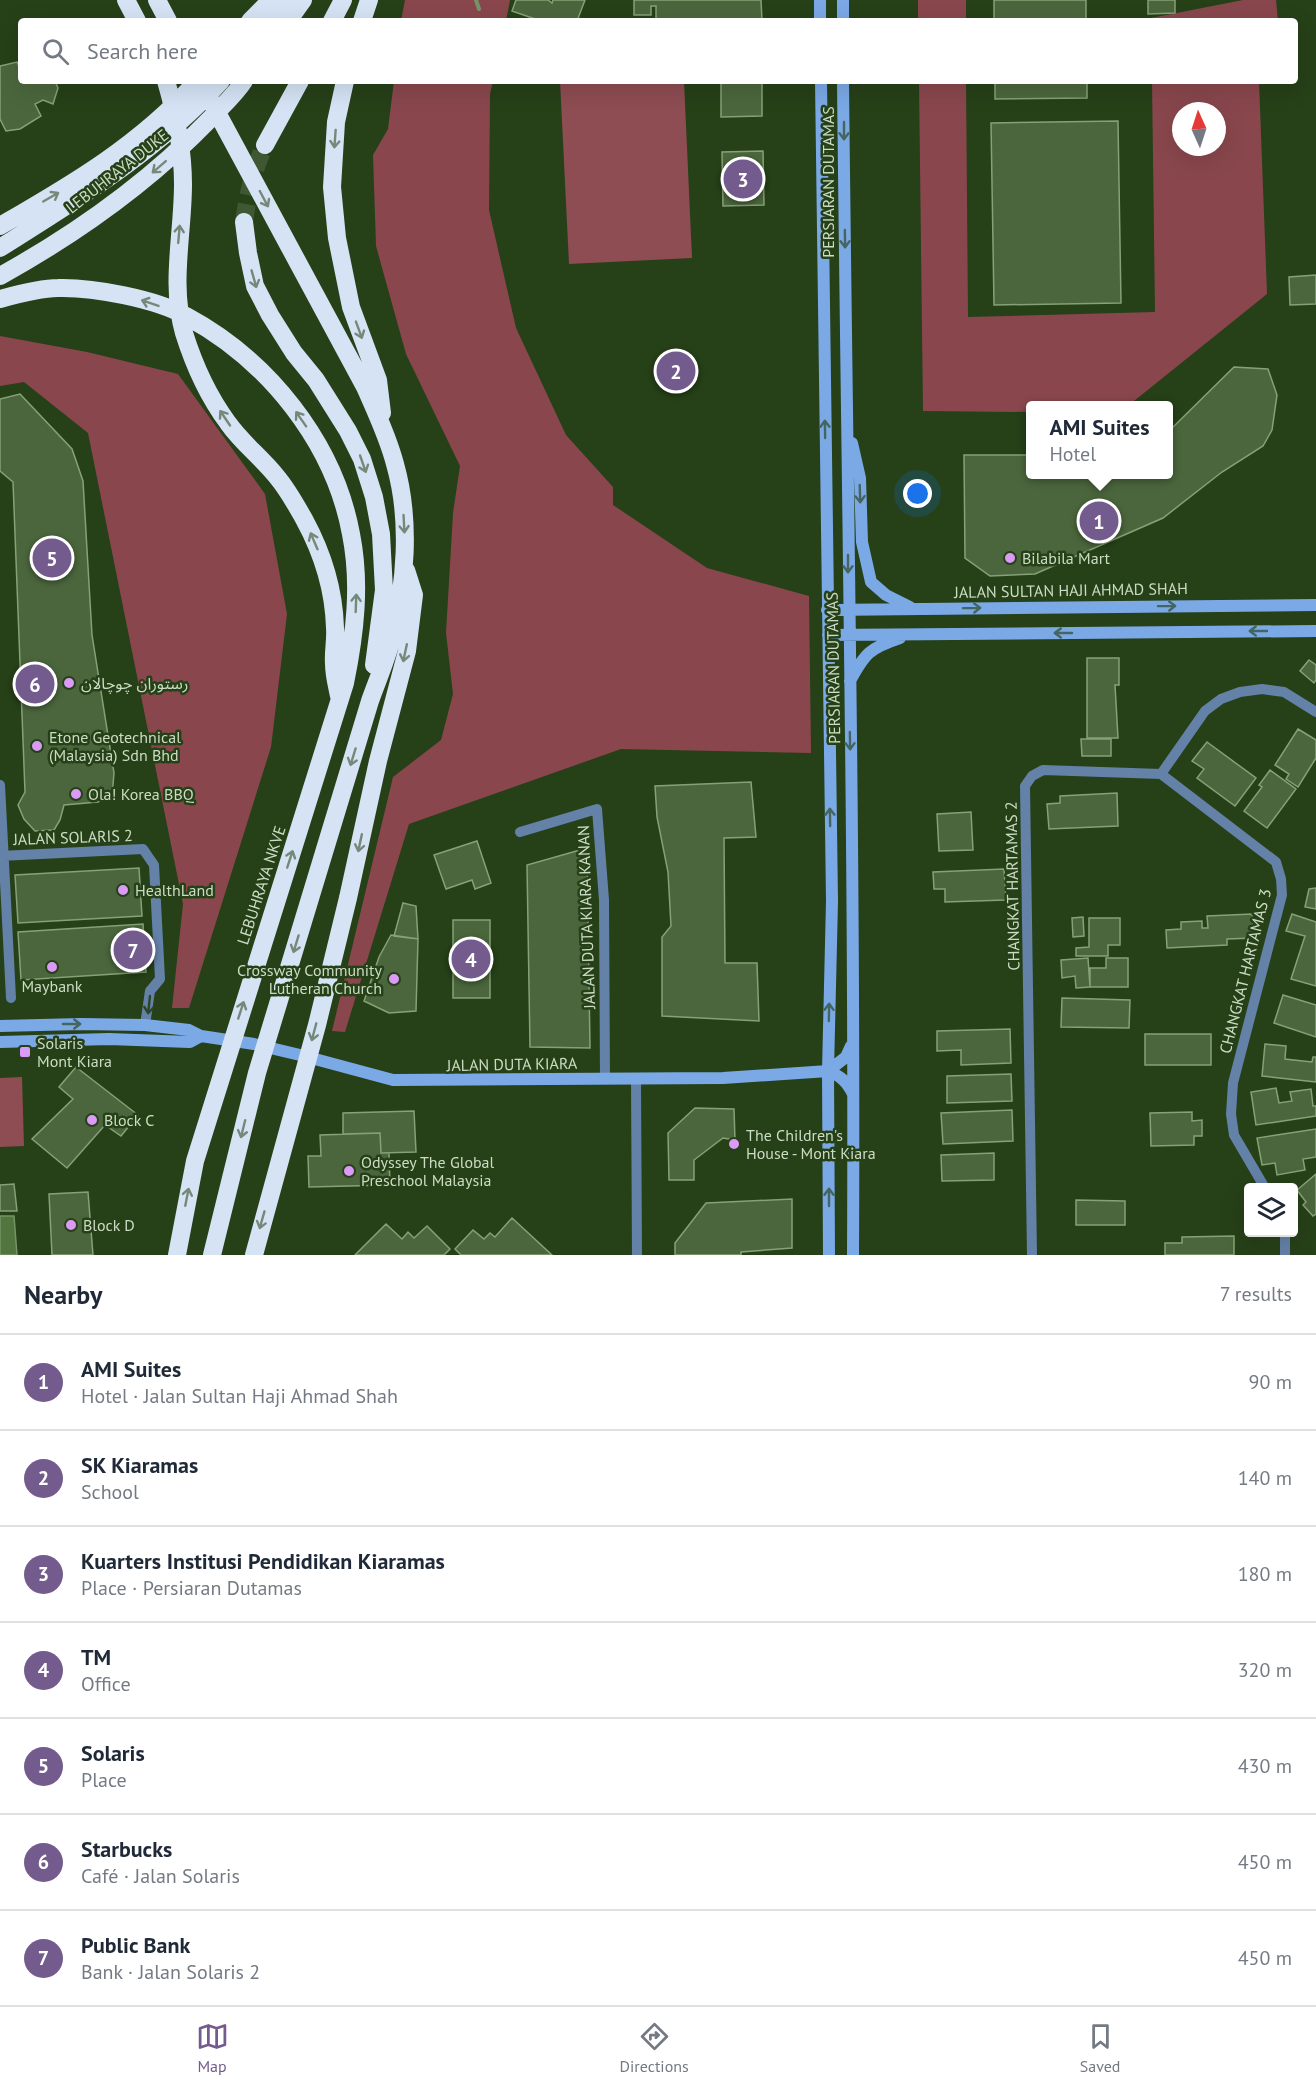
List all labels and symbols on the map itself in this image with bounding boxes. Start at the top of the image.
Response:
north arrow [1172,102,1226,156]
street label: PERSIARAN DUTAMAS [818,106,838,258]
one-way arrow [838,120,850,140]
street label: LEBUHRAYA DUKE [62,125,172,217]
one-way arrow [330,128,341,148]
pin: 3 [724,156,762,201]
one-way arrow [151,160,166,174]
one-way arrow [259,189,270,207]
one-way arrow [42,191,59,203]
one-way arrow [174,224,185,244]
one-way arrow [839,228,851,248]
one-way arrow [249,269,260,288]
one-way arrow [141,296,160,307]
one-way arrow [355,320,366,339]
pin: 2 [656,348,696,394]
one-way arrow [219,411,231,427]
one-way arrow [295,412,307,428]
one-way arrow [819,420,831,440]
one-way arrow [359,454,370,473]
your location [903,479,932,508]
one-way arrow [855,483,866,503]
pin: 1 [1080,498,1118,544]
one-way arrow [399,514,410,534]
one-way arrow [308,533,320,551]
pin: 5 [32,536,72,580]
place label: Bilabila Mart [1022,548,1111,568]
marker: Bilabila Mart [1003,551,1017,565]
one-way arrow [842,553,854,573]
street label: JALAN SULTAN HAJI AHMAD SHAH [953,578,1188,602]
street label: PERSIARAN DUTAMAS [822,592,844,744]
one-way arrow [350,593,362,613]
one-way arrow [1156,600,1176,612]
one-way arrow [961,602,981,614]
one-way arrow [1248,625,1268,637]
one-way arrow [1053,627,1073,639]
one-way arrow [399,643,411,662]
pin: 6 [15,662,54,706]
place label: رستوران چوچالان [81,673,188,694]
marker: رستوران چوچالان [62,676,76,690]
place label: Etone Geotechnical (Malaysia) Sdn Bhd [49,727,181,765]
one-way arrow [845,730,856,750]
marker: Etone Geotechnical (Malaysia) Sdn Bhd [30,739,44,753]
one-way arrow [346,747,357,766]
place label: Ola! Korea BBQ [88,784,195,804]
marker: Ola! Korea BBQ [69,787,83,801]
street label: CHANGKAT HARTAMAS 2 [1001,801,1023,971]
one-way arrow [825,808,836,828]
street label: LEBUHRAYA NKVE [232,823,290,947]
street label: JALAN SOLARIS 2 [12,825,133,849]
street label: JALAN DUTA KIARA KANAN [573,825,599,1010]
one-way arrow [354,833,365,852]
one-way arrow [285,850,296,869]
place label: HealthLand [135,880,214,900]
marker: HealthLand [116,883,130,897]
street label: CHANGKAT HARTAMAS 3 [1215,886,1275,1056]
pin: 7 [114,928,152,972]
one-way arrow [290,934,301,953]
pin: 4 [452,936,490,982]
marker: Maybank [45,960,59,974]
place label: Crossway Community Lutheran Church [237,960,383,998]
marker: Crossway Community Lutheran Church [387,972,401,986]
place label: Maybank [21,976,83,996]
one-way arrow [143,995,154,1015]
one-way arrow [236,1001,247,1020]
one-way arrow [823,1003,835,1023]
one-way arrow [61,1018,81,1030]
one-way arrow [308,1022,320,1041]
place label: Solaris Mont Kiara [37,1033,112,1071]
marker: Solaris Mont Kiara [18,1045,32,1059]
street label: JALAN DUTA KIARA [445,1053,578,1075]
place label: Block C [104,1110,154,1130]
marker: Block C [85,1113,99,1127]
one-way arrow [236,1120,248,1139]
place label: The Children's House - Mont Kiara [746,1125,876,1163]
marker: The Children's House - Mont Kiara [727,1137,741,1151]
place label: Odyssey The Global Preschool Malaysia [361,1152,495,1190]
marker: Odyssey The Global Preschool Malaysia [342,1164,356,1178]
one-way arrow [823,1187,835,1207]
one-way arrow [182,1188,194,1207]
one-way arrow [256,1210,267,1229]
place label: Block D [83,1215,135,1235]
marker: Block D [64,1218,78,1232]

